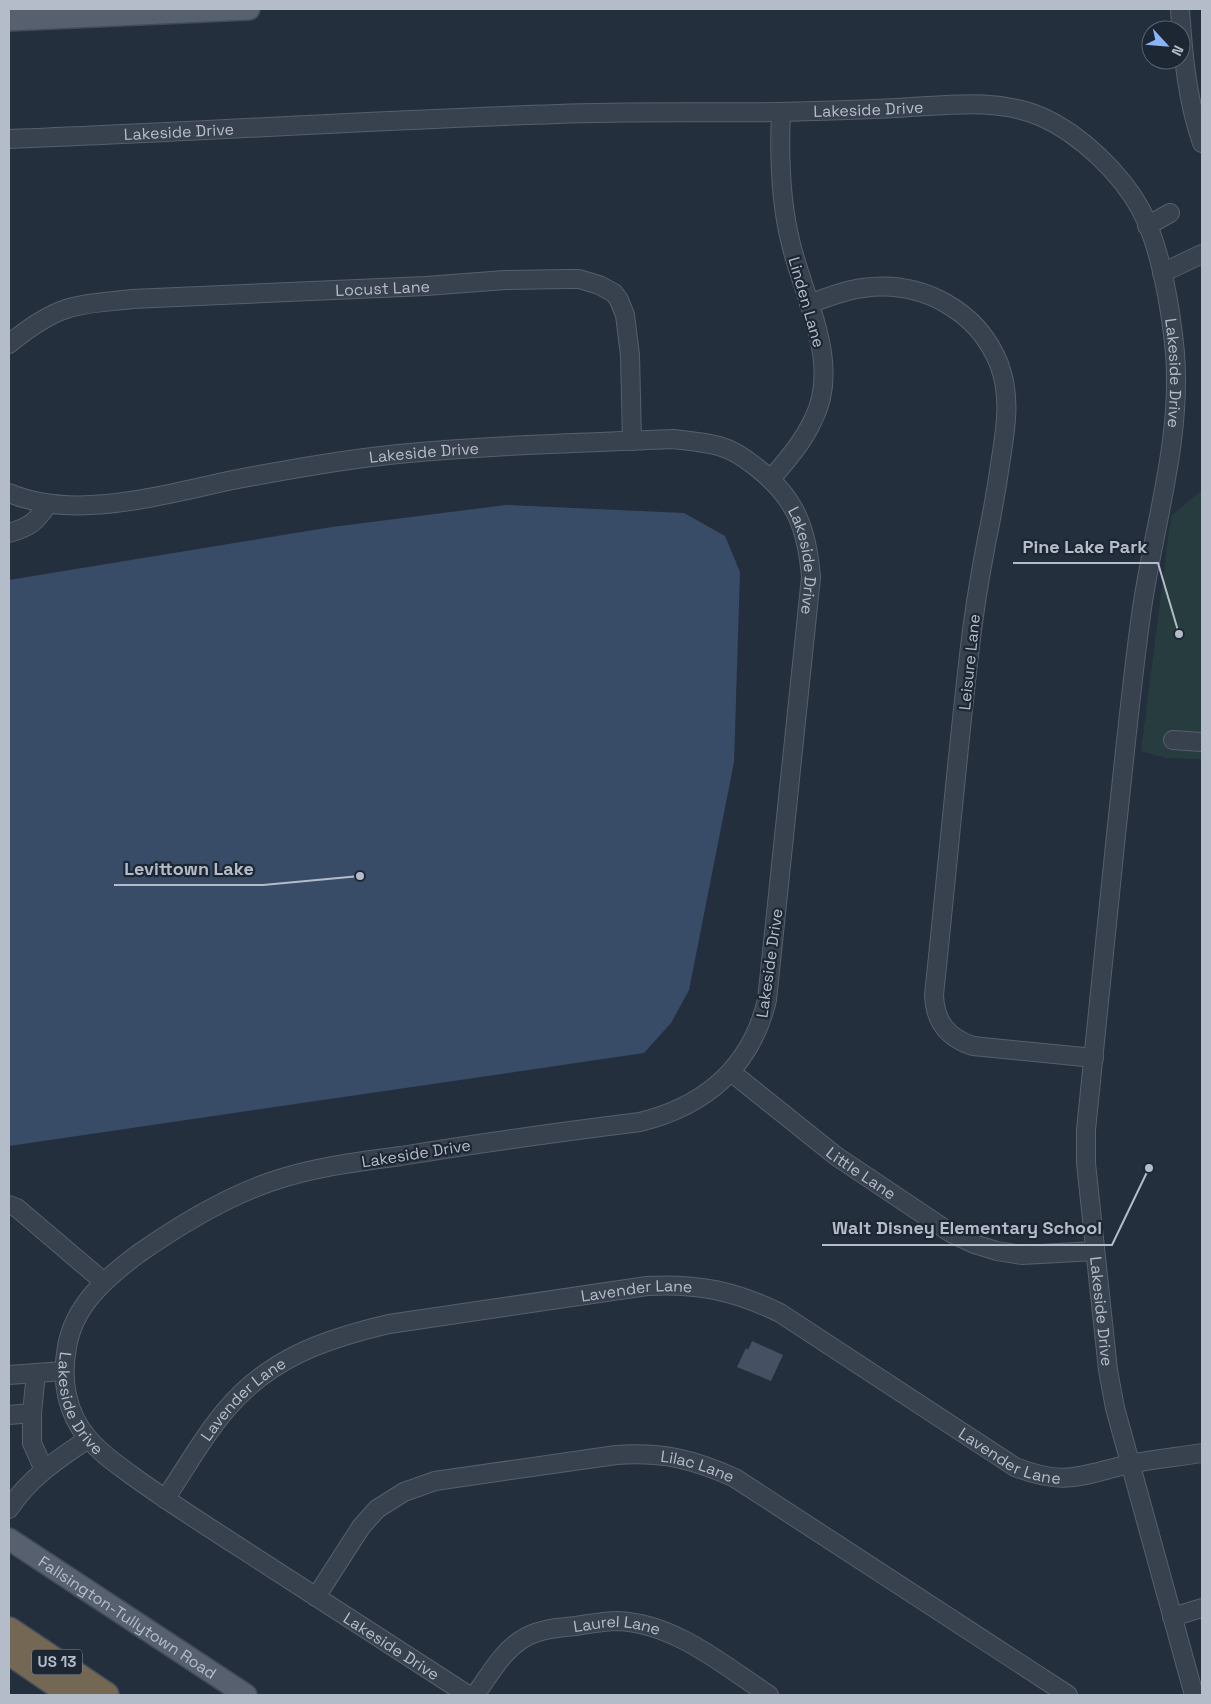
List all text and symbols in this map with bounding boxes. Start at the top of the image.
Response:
north arrow [1141,20,1191,70]
text: N [1168,43,1188,59]
street label: Lakeside Drive [813,96,924,122]
street label: Lakeside Drive [123,119,234,145]
street label: Linden Lane [784,254,829,350]
street label: Locust Lane [335,276,431,301]
street label: Lakeside Drive [1160,317,1186,429]
street label: Lakeside Drive [368,438,480,468]
street label: Lakeside Drive [783,503,821,616]
callout: Pine Lake Park [1013,530,1158,563]
text: Pine Lake Park [1023,535,1147,558]
street label: Leisure Lane [954,613,985,711]
callout: Levittown Lake [114,852,263,885]
text: Levittown Lake [124,857,254,880]
street label: Lakeside Drive [751,907,788,1019]
street label: Lakeside Drive [360,1135,472,1172]
street label: Little Lane [822,1142,900,1204]
callout: Walt Disney Elementary School [822,1212,1112,1245]
text: Walt Disney Elementary School [832,1216,1102,1239]
street label: Lakeside Drive [1085,1255,1118,1367]
street label: Lavender Lane [579,1275,693,1307]
street label: Lakeside Drive [54,1351,108,1459]
street label: Lavender Lane [196,1353,290,1445]
street label: Lavender Lane [954,1423,1062,1489]
street label: Lilac Lane [659,1446,738,1487]
street label: Fallsington-Tullytown Road [34,1551,221,1684]
street label: Lakeside Drive [339,1608,443,1685]
street label: Laurel Lane [572,1611,663,1640]
road number: US 13 [32,1650,82,1674]

